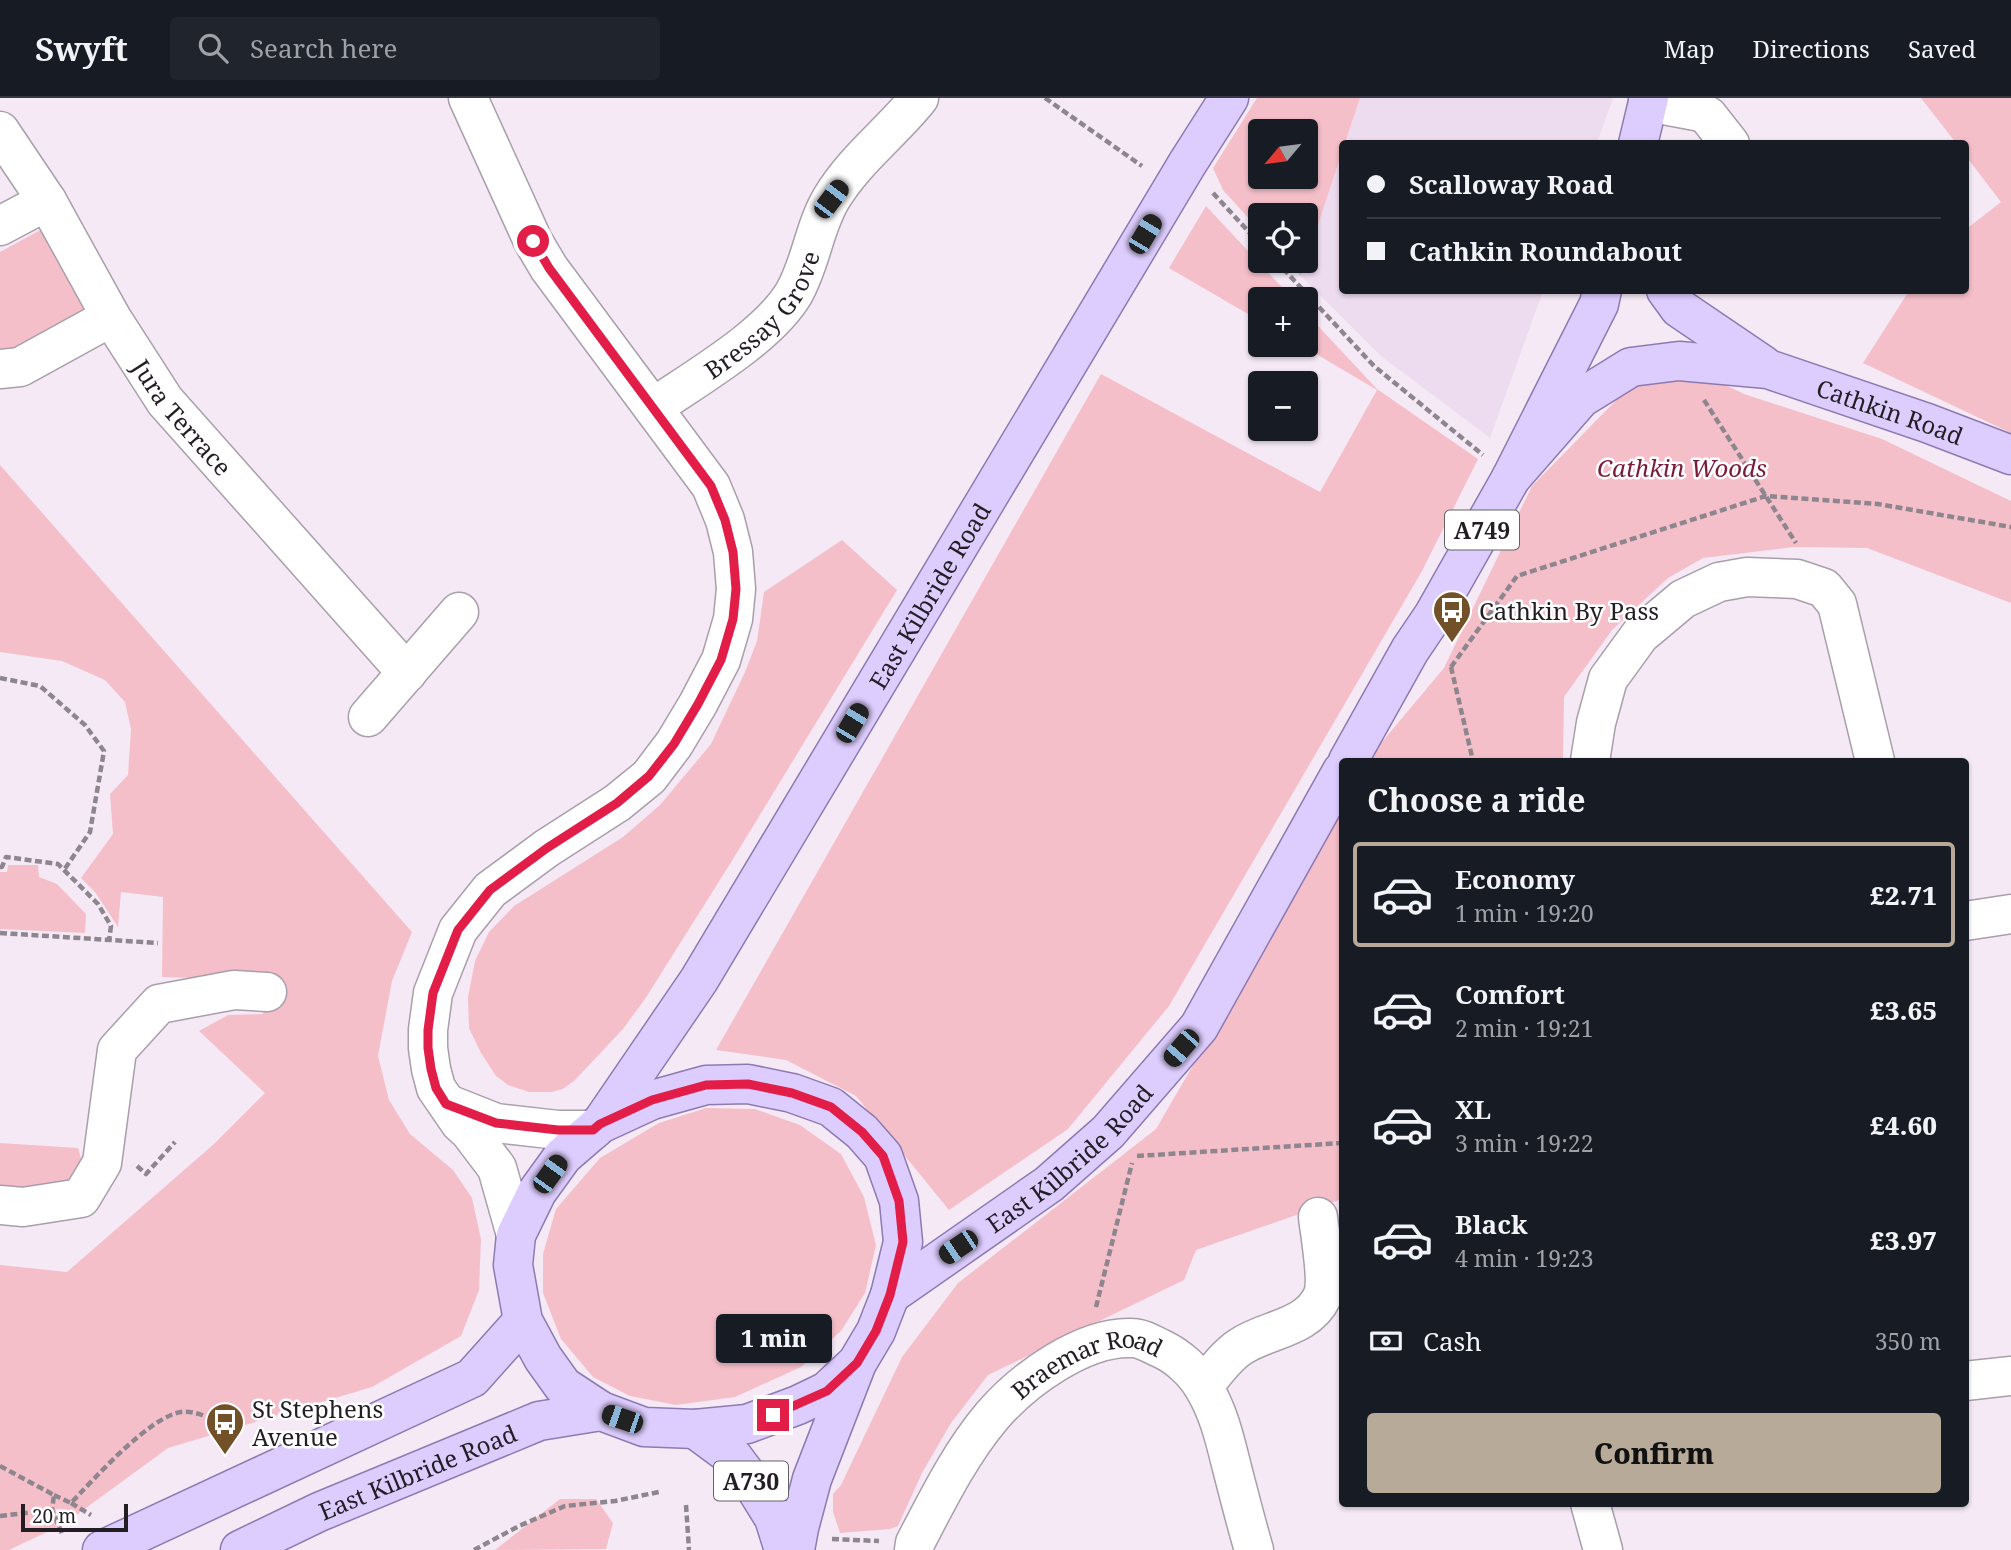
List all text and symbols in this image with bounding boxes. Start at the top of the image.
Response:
search box [170,17,660,80]
text: Swyft [35,26,128,71]
icon: search [194,29,232,67]
text: Search here [250,30,398,66]
text: Map [1664,32,1715,65]
text: Directions [1753,32,1870,65]
text: Saved [1908,32,1976,65]
north arrow [1248,119,1318,189]
map controls [1248,119,1318,441]
text: Scalloway Road [1409,166,1614,202]
car [810,176,853,222]
button: locate [1248,203,1318,273]
car [1126,211,1165,257]
route start [517,225,549,257]
text: Cathkin Roundabout [1409,233,1682,269]
street label: Bressay Grove [697,246,826,386]
button: + [1248,287,1318,357]
street label: Jura Terrace [125,352,240,482]
street label: Cathkin Road [1812,370,1968,452]
button: − [1248,371,1318,441]
park label: Cathkin Woods [1597,451,1767,484]
street label: East Kilbride Road [861,496,998,695]
road number: A749 [1445,510,1519,550]
bus stop icon: Cathkin By Pass [1431,589,1473,644]
place label: Cathkin By Pass [1479,594,1659,627]
car [833,700,872,746]
text: Choose a ride [1367,778,1586,821]
text: Economy [1455,861,1575,897]
icon: car [1371,863,1434,926]
text: £2.71 [1870,877,1937,913]
text: 1 min · 19:20 [1455,897,1593,929]
text: Comfort [1455,976,1565,1012]
icon: car [1371,978,1434,1041]
text: £3.65 [1870,992,1937,1028]
text: 2 min · 19:21 [1455,1012,1593,1044]
car [1160,1025,1203,1071]
street label: East Kilbride Road [979,1076,1159,1240]
text: XL [1455,1091,1491,1127]
icon: car [1371,1093,1434,1156]
text: £4.60 [1870,1107,1937,1143]
text: 3 min · 19:22 [1455,1127,1593,1159]
car [530,1151,571,1197]
text: Black [1455,1206,1528,1242]
icon: car [1371,1208,1434,1271]
text: £3.97 [1870,1222,1937,1258]
car [935,1227,982,1267]
text: 4 min · 19:23 [1455,1242,1593,1274]
callout: 1 min [715,1314,831,1362]
street label: Braemar Road [1004,1321,1169,1406]
text: 1 min [741,1322,807,1354]
icon: cash [1367,1322,1405,1360]
text: Cash [1423,1323,1482,1359]
text: 350 m [1875,1325,1941,1357]
place label: St Stephens Avenue [252,1392,383,1453]
route end [757,1399,789,1431]
bus stop icon: St Stephens Avenue [204,1401,246,1456]
car [599,1402,646,1436]
button: Confirm [1367,1413,1941,1493]
street label: East Kilbride Road [313,1416,521,1527]
road number: A730 [714,1462,788,1500]
scale bar [21,1501,128,1533]
text: 20 m [32,1503,76,1529]

